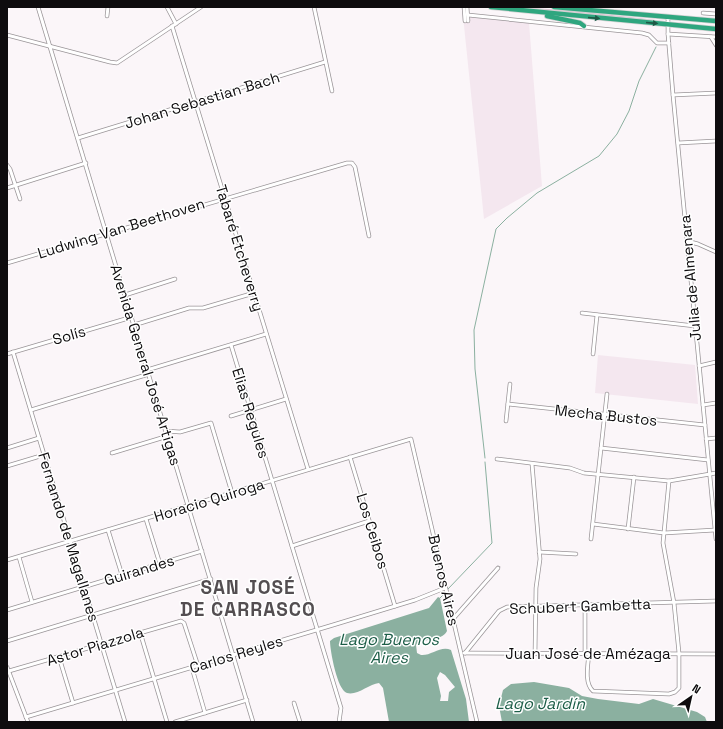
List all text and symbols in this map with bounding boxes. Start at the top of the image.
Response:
one-way arrow [588,15,600,21]
one-way arrow [646,20,658,27]
street label: Johan Sebastian Bach [122,67,282,133]
street label: Tabaré Etcheverry [212,182,268,314]
street label: Ludwing Van Beethoven [35,193,207,263]
street label: Julia de Almenara [675,214,705,342]
street label: Avenida General José Artigas [106,262,186,468]
street label: Solís [50,321,88,349]
street label: Elias Regules [228,365,274,461]
street label: Mecha Bustos [554,400,658,430]
street label: Fernando de Magallanes [34,450,104,624]
street label: Horacio Quiroga [151,474,267,526]
street label: Los Ceibos [352,491,394,571]
street label: Buenos Aires [424,532,464,628]
street label: Guirandes [102,550,176,590]
district label: SAN JOSÉ DE CARRASCO [180,575,316,622]
street label: Schubert Gambetta [509,594,652,618]
street label: Astor Piazzola [44,622,146,670]
water label: Lago Buenos Aires [339,629,440,668]
street label: Carlos Reyles [187,631,285,677]
street label: Juan José de Amézaga [505,644,671,663]
north arrow [671,677,711,717]
text: N [690,681,704,697]
water label: Lago Jardín [495,693,586,714]

